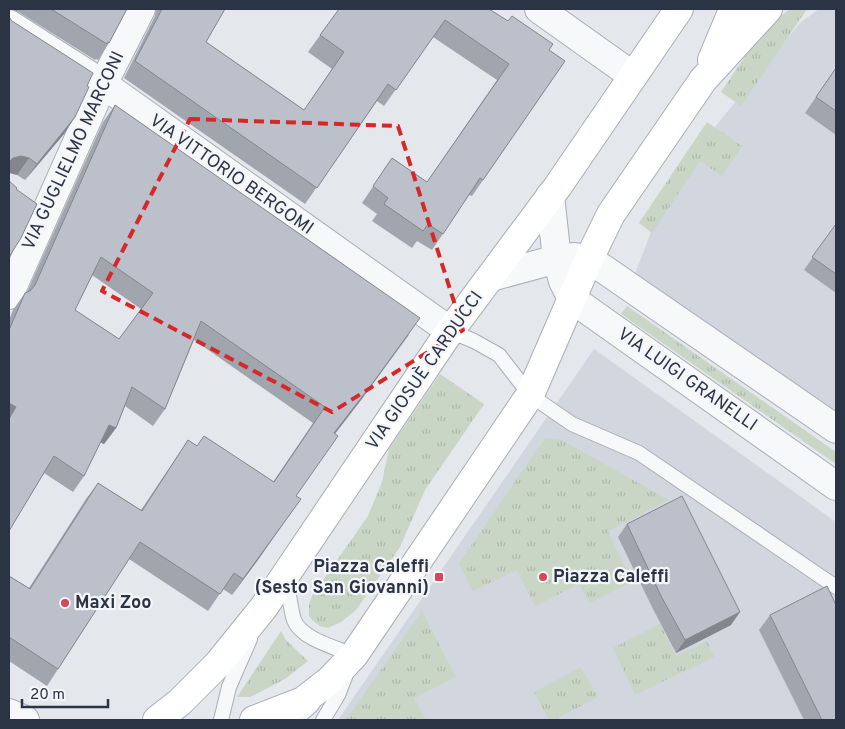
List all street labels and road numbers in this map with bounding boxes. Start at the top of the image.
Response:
street label: VIA GUGLIELMO MARCONI [18,48,130,254]
street label: VIA VITTORIO BERGOMI [145,110,317,240]
street label: VIA GIOSUÈ CARDUCCI [360,286,489,455]
street label: VIA LUIGI GRANELLI [613,323,761,437]

